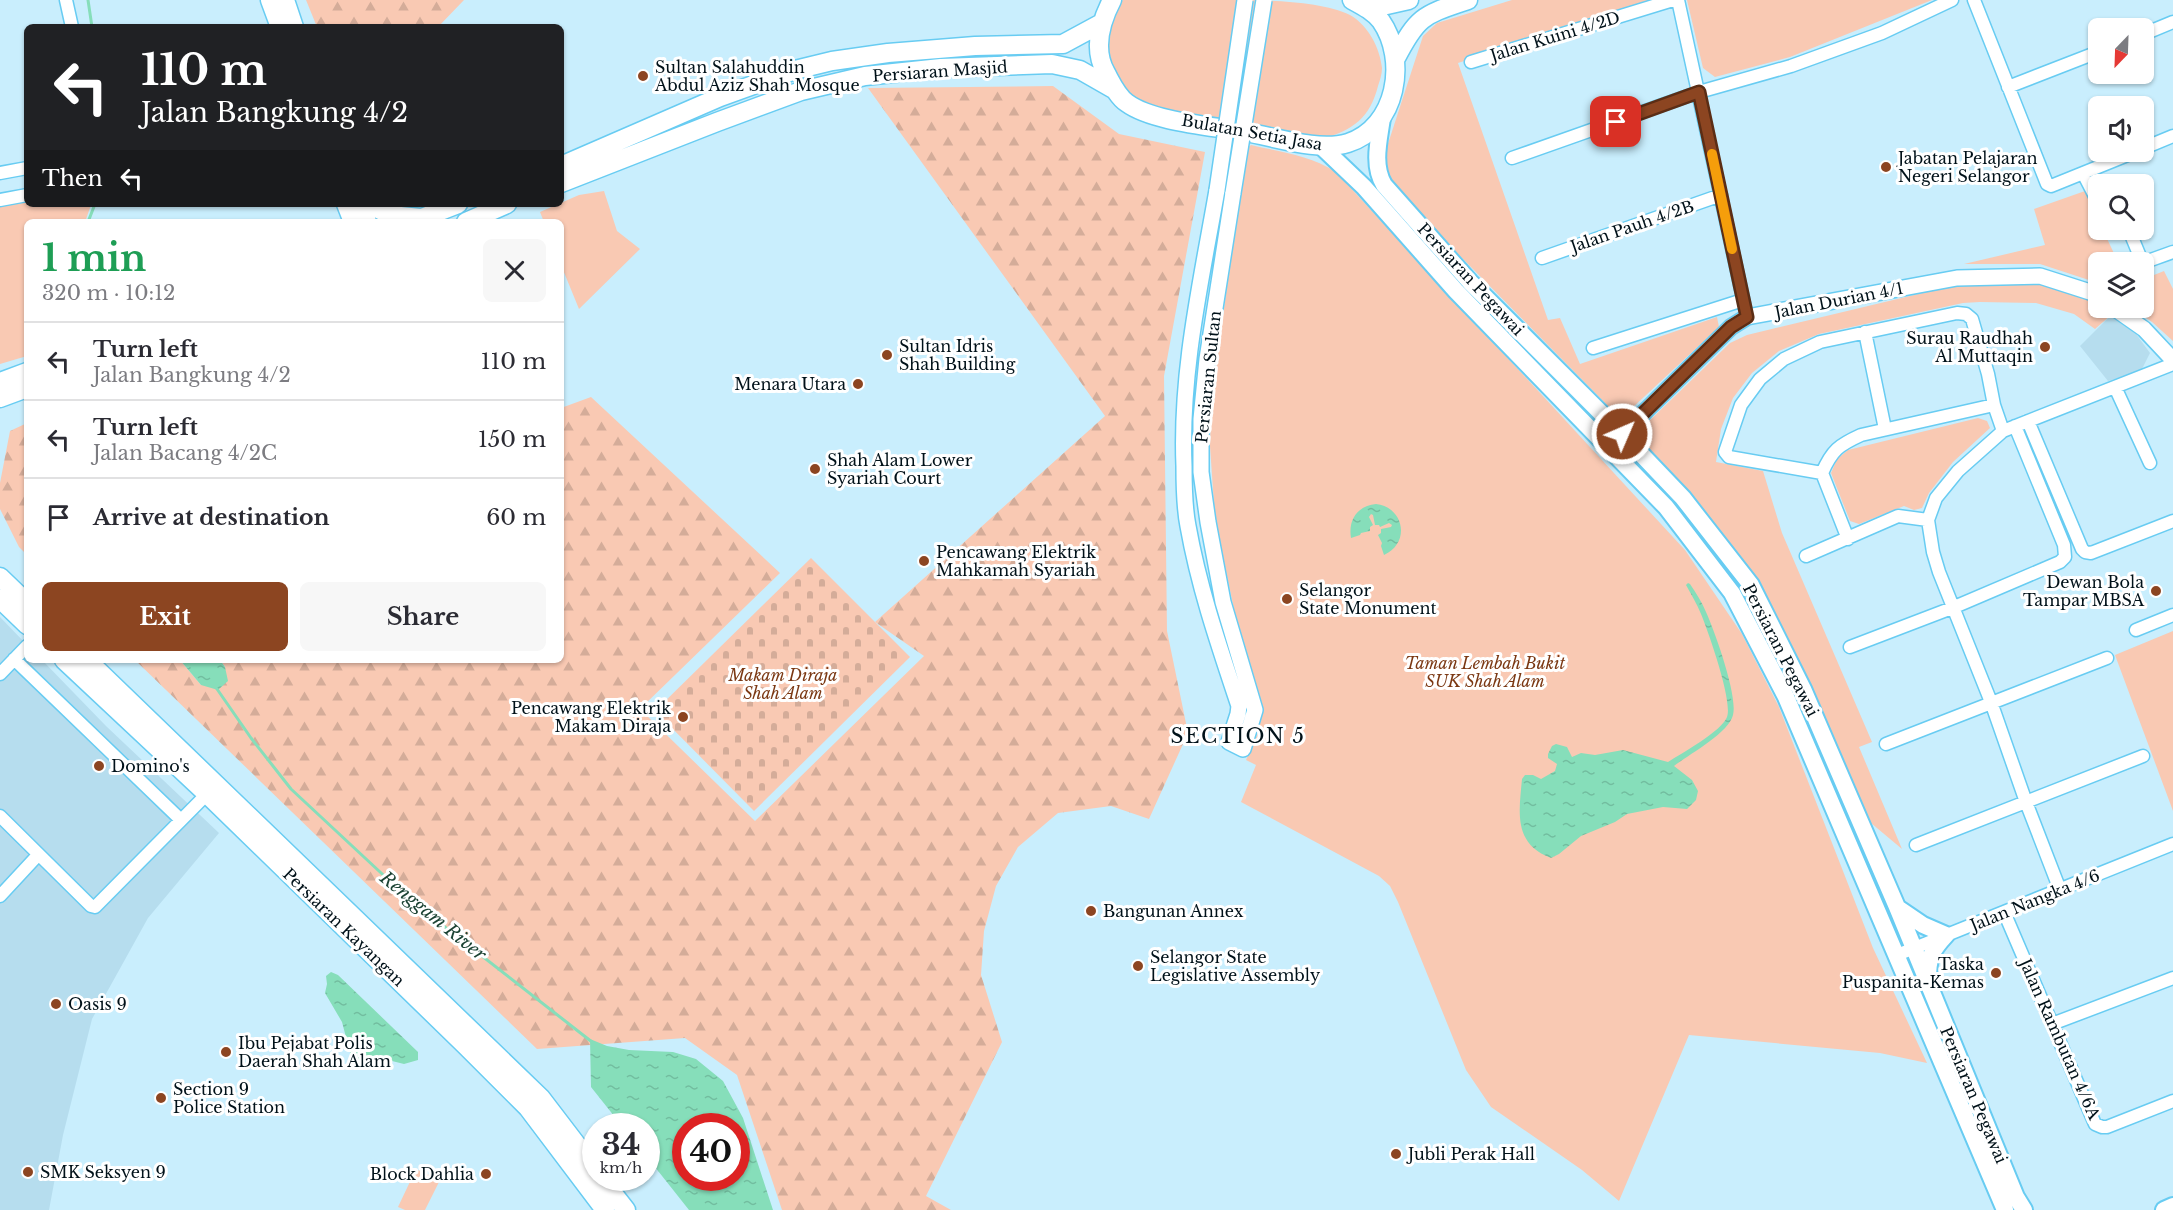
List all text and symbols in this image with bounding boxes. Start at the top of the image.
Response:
street label: Jalan Kuini 4/2D [1486,7,1622,66]
north arrow [2088,18,2154,84]
map controls [2088,18,2154,318]
text: 110 m [141,44,267,96]
icon: left [42,48,120,126]
street label: Persiaran Masjid [872,56,1009,86]
place label: Sultan Salahuddin Abdul Aziz Shah Mosque [654,57,860,95]
marker: Sultan Salahuddin Abdul Aziz Shah Mosque [636,69,650,83]
text: Jalan Bangkung 4/2 [141,96,408,129]
pin [1590,96,1641,147]
button: sound [2088,96,2154,162]
icon: arrive [1599,105,1632,138]
street label: Bulatan Setia Jasa [1180,110,1324,154]
place label: Jabatan Pelajaran Negeri Selangor [1896,148,2038,186]
marker: Jabatan Pelajaran Negeri Selangor [1879,160,1893,174]
icon: left [115,162,148,195]
text: Then [42,165,103,192]
button: search [2088,174,2154,240]
street label: Jalan Pauh 4/2B [1566,196,1696,257]
street label: Persiaran Pegawai [1414,219,1529,340]
text: 1 min [42,236,146,281]
button: close [483,239,546,302]
button: layers [2088,252,2154,318]
street label: Jalan Durian 4/1 [1771,278,1905,323]
text: 320 m · 10:12 [42,281,175,305]
street label: Persiaran Sultan [1191,310,1225,444]
place label: Surau Raudhah Al Muttaqin [1906,328,2033,366]
text: Turn left [93,336,198,363]
place label: Sultan Idris Shah Building [899,336,1016,374]
marker: Surau Raudhah Al Muttaqin [2038,340,2052,354]
icon: left [42,345,75,378]
text: 110 m [481,348,546,375]
marker: Sultan Idris Shah Building [880,348,894,362]
text: Jalan Bangkung 4/2 [93,363,291,387]
place label: Menara Utara [734,374,846,394]
marker: Menara Utara [851,377,865,391]
position arrow [1590,402,1654,466]
text: Turn left [93,414,198,441]
icon: left [42,423,75,456]
text: 150 m [478,426,546,453]
text: Jalan Bacang 4/2C [93,441,277,465]
place label: Shah Alam Lower Syariah Court [827,450,973,488]
marker: Shah Alam Lower Syariah Court [808,462,822,476]
icon: arrive [42,501,75,534]
text: Arrive at destination [93,504,330,531]
text: 60 m [486,504,546,531]
place label: Pencawang Elektrik Mahkamah Syariah [936,542,1096,580]
marker: Pencawang Elektrik Mahkamah Syariah [917,554,931,568]
place label: Dewan Bola Tampar MBSA [2023,572,2145,610]
place label: Selangor State Monument [1299,580,1437,618]
street label: Persiaran Pegawai [1739,580,1823,720]
button: Exit [42,582,288,651]
button: Share [300,582,546,651]
marker: Dewan Bola Tampar MBSA [2149,584,2163,598]
marker: Selangor State Monument [1280,592,1294,606]
park label: Taman Lembah Bukit SUK Shah Alam [1405,653,1566,691]
park label: Makam Diraja Shah Alam [727,665,838,703]
place label: Pencawang Elektrik Makam Diraja [511,698,671,736]
marker: Pencawang Elektrik Makam Diraja [676,710,690,724]
district label: SECTION 5 [1171,724,1305,748]
place label: Domino's [111,756,190,776]
marker: Domino's [92,759,106,773]
street label: Persiaran Kayangan [279,864,409,990]
street label: Jalan Nangka 4/6 [1966,865,2103,936]
water label: Renggam River [375,866,491,966]
place label: Bangunan Annex [1103,901,1244,921]
marker: Bangunan Annex [1084,904,1098,918]
place label: Selangor State Legislative Assembly [1150,947,1321,985]
place label: Taska Puspanita-Kemas [1842,954,1984,992]
street label: Jalan Rambutan 4/6A [2015,954,2105,1123]
marker: Selangor State Legislative Assembly [1131,959,1145,973]
marker: Taska Puspanita-Kemas [1989,966,2003,980]
place label: Oasis 9 [68,994,127,1014]
marker: Oasis 9 [49,997,63,1011]
street label: Persiaran Pegawai [1936,1024,2012,1167]
place label: Ibu Pejabat Polis Daerah Shah Alam [238,1033,391,1071]
marker: Ibu Pejabat Polis Daerah Shah Alam [219,1045,233,1059]
place label: Section 9 Police Station [173,1079,285,1117]
marker: Section 9 Police Station [154,1091,168,1105]
speed limit sign: 40 [672,1113,750,1191]
text: 34 [601,1126,641,1163]
place label: Jubli Perak Hall [1406,1144,1535,1164]
marker: Jubli Perak Hall [1389,1147,1403,1161]
text: km/h [600,1158,642,1177]
place label: SMK Seksyen 9 [40,1162,166,1182]
place label: Block Dahlia [370,1164,474,1184]
marker: SMK Seksyen 9 [21,1165,35,1179]
marker: Block Dahlia [479,1167,493,1181]

